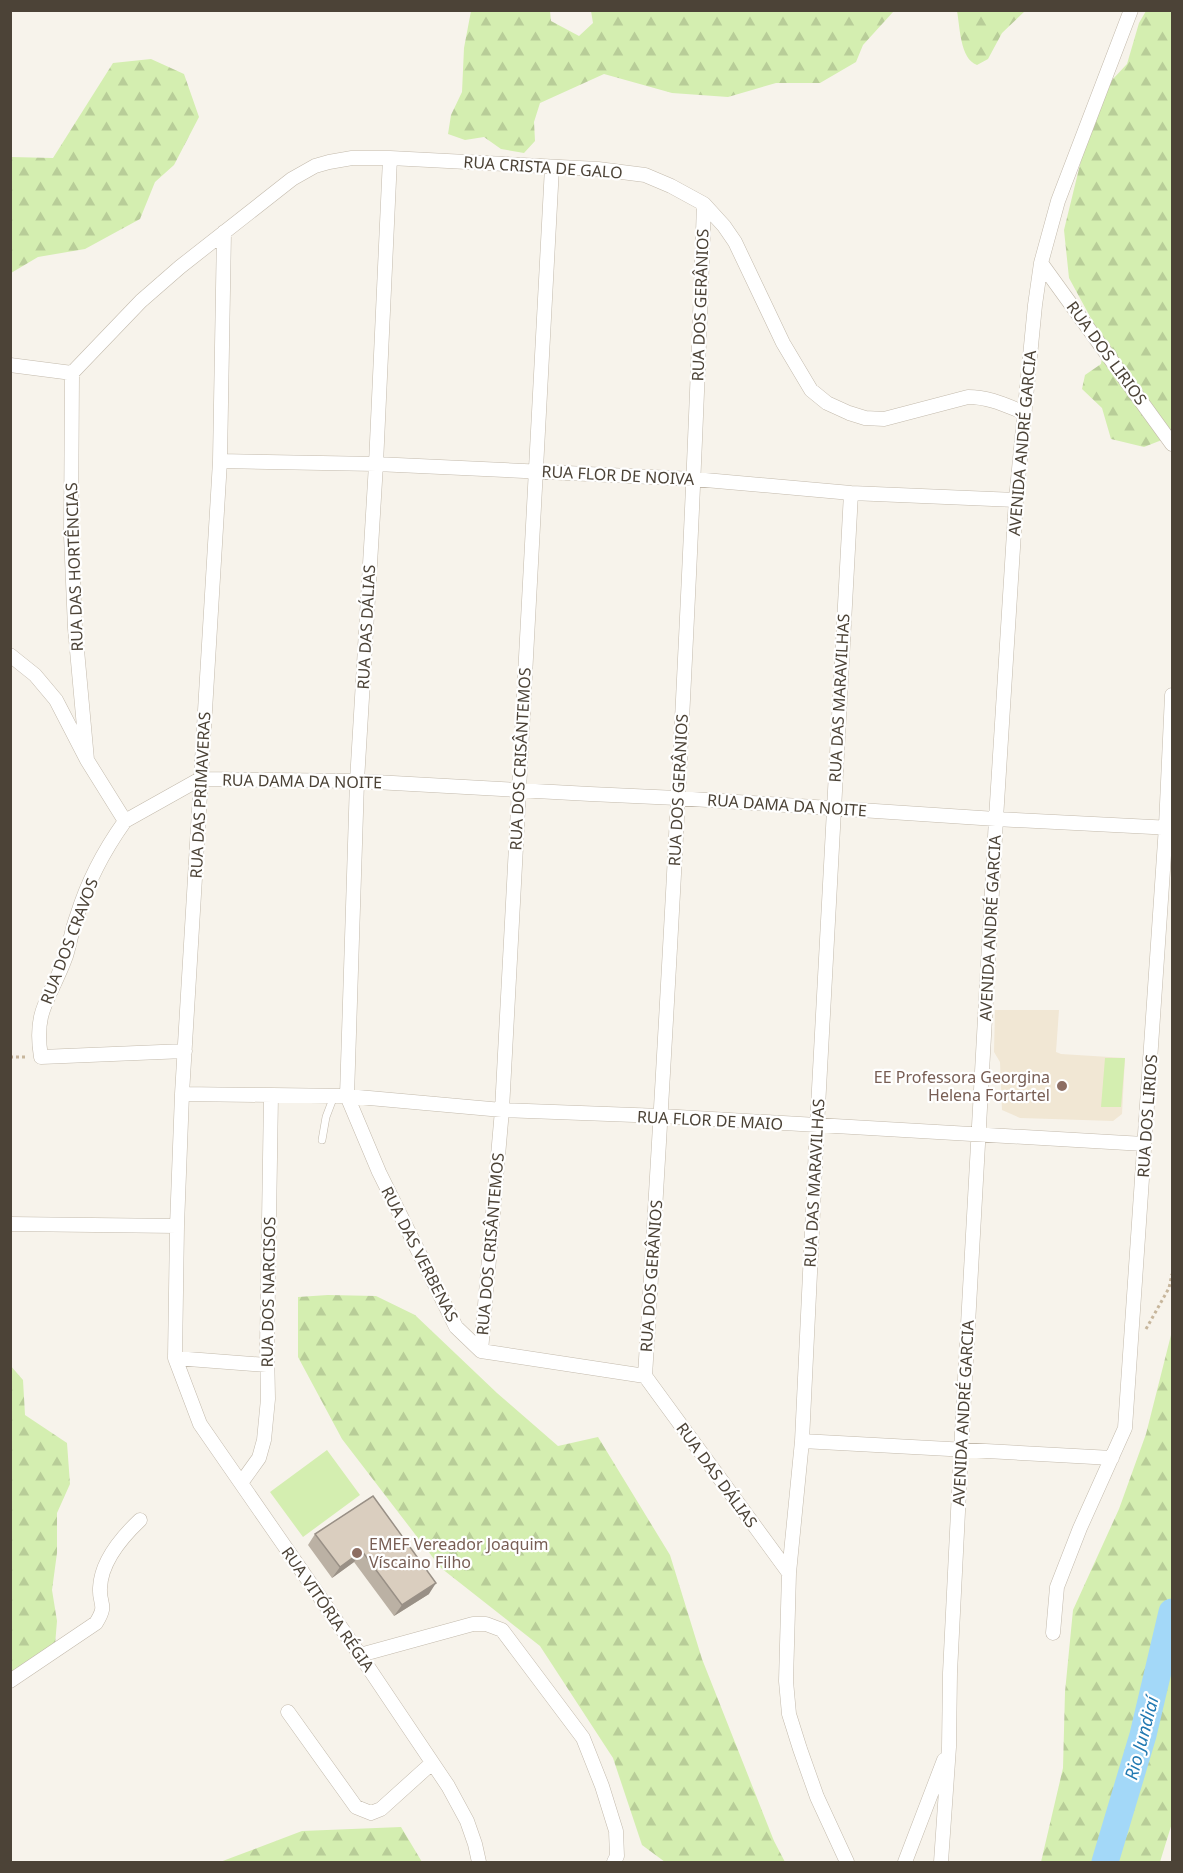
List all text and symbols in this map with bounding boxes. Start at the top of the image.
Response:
street label: RUA CRISTA DE GALO [463,150,623,184]
street label: RUA DOS GERÂNIOS [686,228,714,382]
street label: RUA DOS LIRIOS [1062,297,1152,410]
street label: AVENIDA ANDRÉ GARCIA [1003,349,1041,537]
street label: RUA FLOR DE NOIVA [541,460,696,490]
street label: RUA DAS HORTÊNCIAS [60,482,88,652]
street label: RUA DAS DÁLIAS [352,564,380,690]
street label: RUA DAS MARAVILHAS [824,613,854,783]
street label: RUA DOS CRISÂNTEMOS [504,667,536,851]
street label: RUA DAS PRIMAVERAS [185,711,215,879]
street label: RUA DOS GERÂNIOS [663,713,693,867]
street label: RUA DAMA DA NOITE [222,769,382,793]
street label: RUA DAMA DA NOITE [706,788,868,822]
street label: AVENIDA ANDRÉ GARCIA [974,834,1006,1021]
street label: RUA DOS CRAVOS [35,875,103,1007]
street label: RUA DOS LIRIOS [1132,1053,1162,1178]
place label: EE Professora Georgina Helena Fortartel [874,1066,1050,1106]
marker: EE Professora Georgina Helena Fortartel [1055,1079,1069,1093]
street label: RUA DAS MARAVILHAS [799,1098,829,1268]
street label: RUA FLOR DE MAIO [636,1105,784,1135]
street label: RUA DOS CRISÂNTEMOS [471,1152,509,1336]
street label: RUA DAS VERBENAS [376,1182,464,1326]
street label: RUA DOS GERÂNIOS [635,1199,667,1353]
street label: RUA DOS NARCISOS [256,1216,280,1368]
street label: AVENIDA ANDRÉ GARCIA [947,1319,979,1506]
street label: RUA DAS DÁLIAS [671,1418,763,1532]
place label: EMEF Vereador Joaquim Víscaino Filho [369,1533,549,1573]
street label: RUA VITÓRIA RÉGIA [277,1542,380,1677]
marker: EMEF Vereador Joaquim Víscaino Filho [350,1546,364,1560]
water label: Rio Jundiaí [1118,1691,1164,1782]

